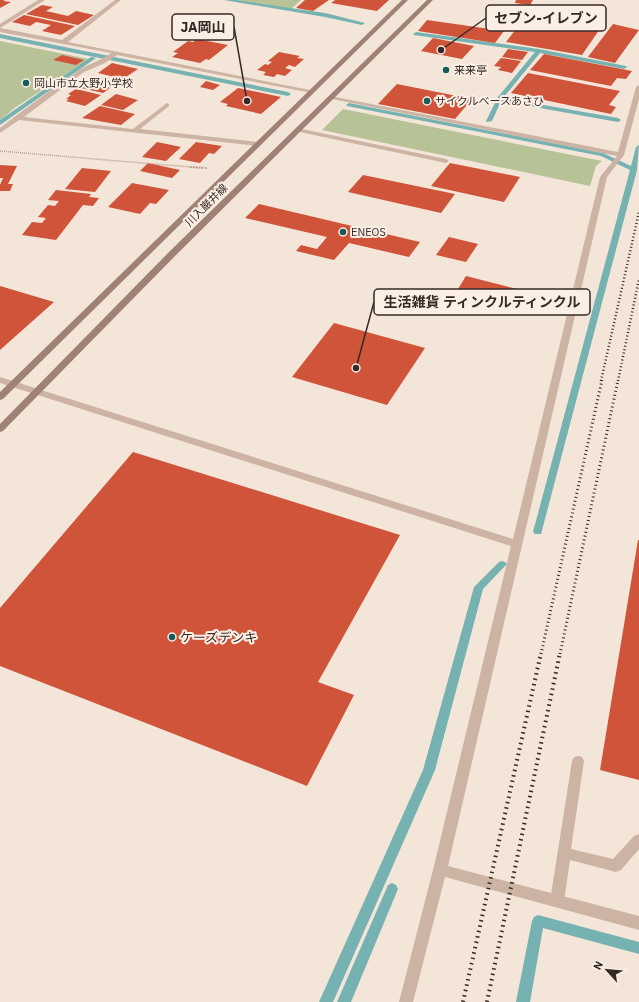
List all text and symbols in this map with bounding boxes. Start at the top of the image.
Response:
callout: セブン-イレブン [486,5,606,31]
text: セブン-イレブン [494,9,598,27]
callout: JA岡山 [172,14,234,40]
text: JA岡山 [180,18,226,36]
place label: 来来亭 [454,63,487,77]
marker: 来来亭 [441,65,451,75]
place label: 岡山市立大野小学校 [34,76,133,90]
marker: 岡山市立大野小学校 [21,78,31,88]
place label: サイクルベースあさひ [435,94,544,108]
marker: サイクルベースあさひ [422,96,432,106]
street label: 川入巌井線 [182,181,230,229]
place label: ENEOS [351,225,386,239]
marker: ENEOS [338,227,348,237]
callout: 生活雑貨 ティンクルティンクル [374,289,590,315]
text: 生活雑貨 ティンクルティンクル [384,293,580,311]
place label: ケーズデンキ [180,629,257,646]
marker: ケーズデンキ [167,632,177,642]
north arrow [587,950,627,990]
text: N [590,959,606,972]

